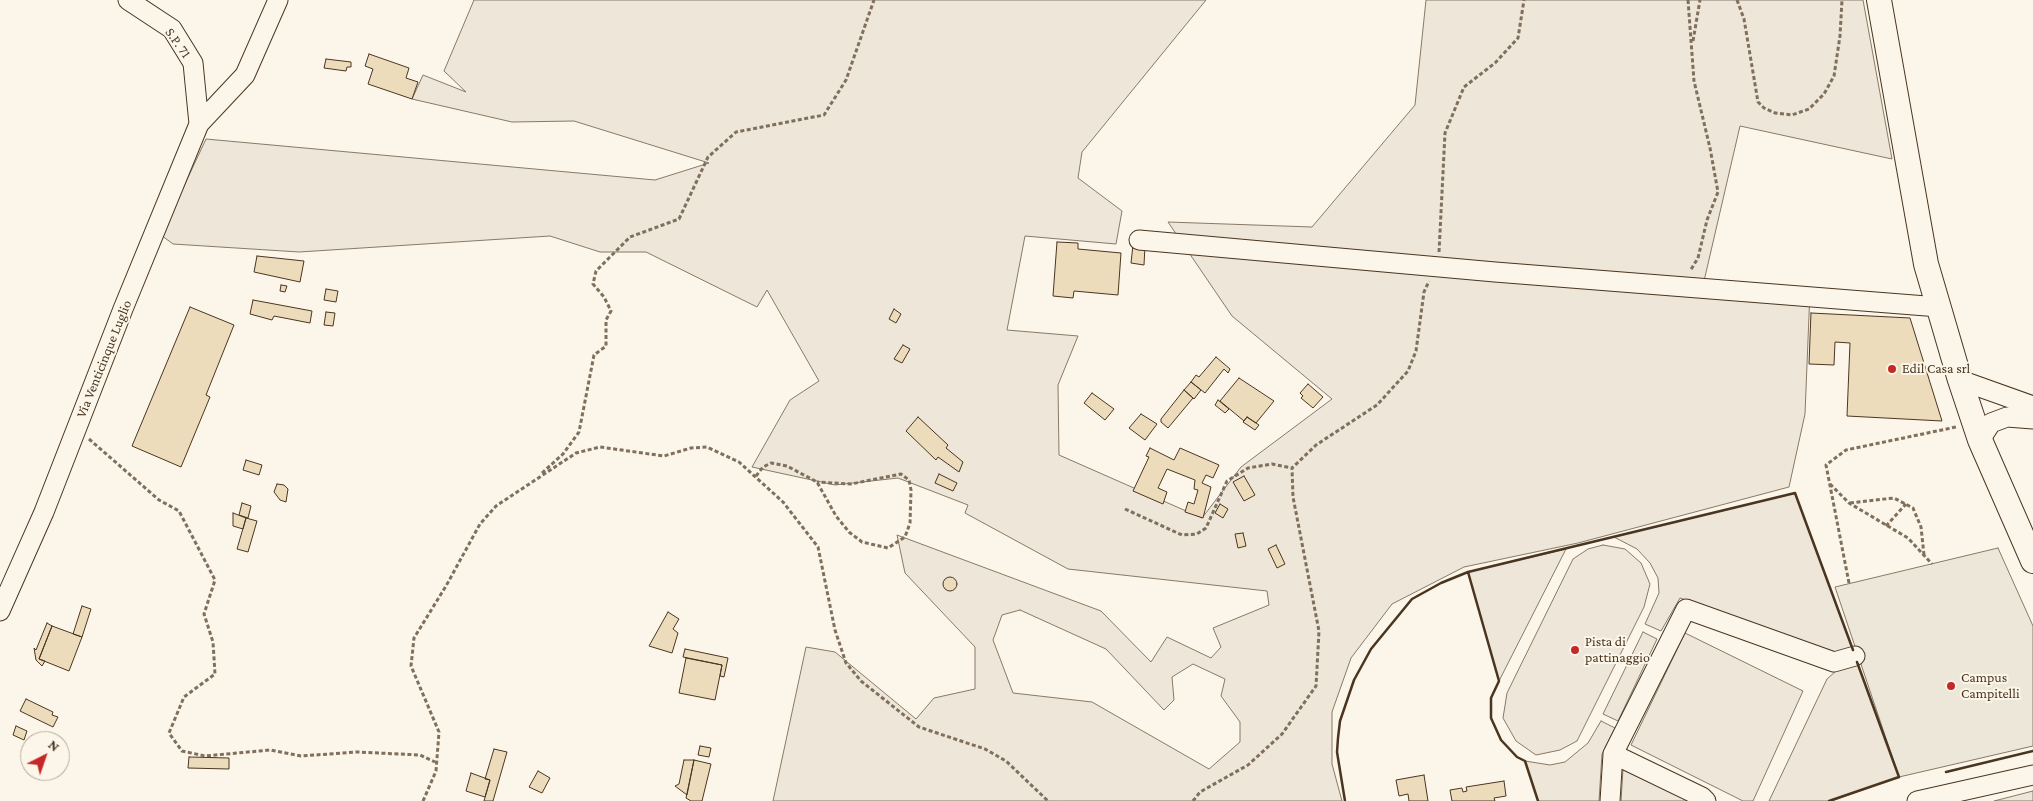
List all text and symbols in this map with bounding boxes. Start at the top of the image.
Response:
street label: S.P. 71 [161,25,195,61]
street label: Via Venticinque Luglio [73,298,135,420]
place label: Edil Casa srl [1902,361,1970,377]
marker: Edil Casa srl [1886,363,1898,375]
place label: Pista di pattinaggio [1585,634,1650,666]
marker: Pista di pattinaggio [1569,644,1581,656]
place label: Campus Campitelli [1961,670,2020,702]
marker: Campus Campitelli [1945,680,1957,692]
north arrow [20,731,70,781]
text: N [45,736,63,755]

